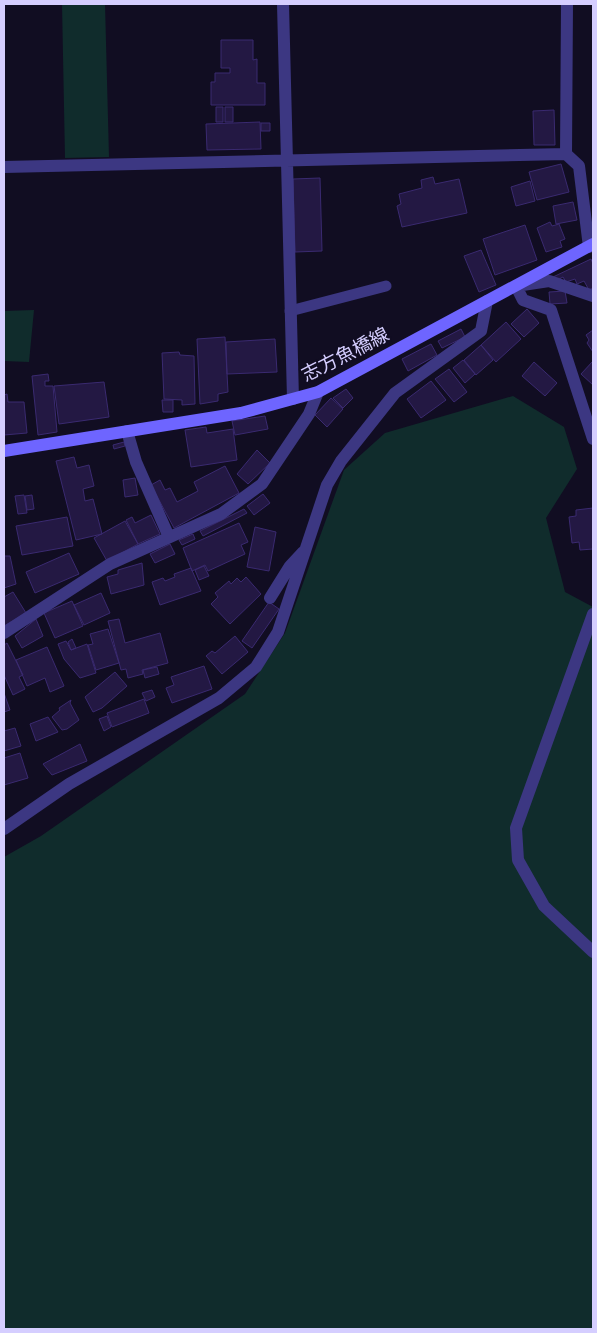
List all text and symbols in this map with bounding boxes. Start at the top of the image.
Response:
street label: 志方魚橋線 [297,322,392,385]

